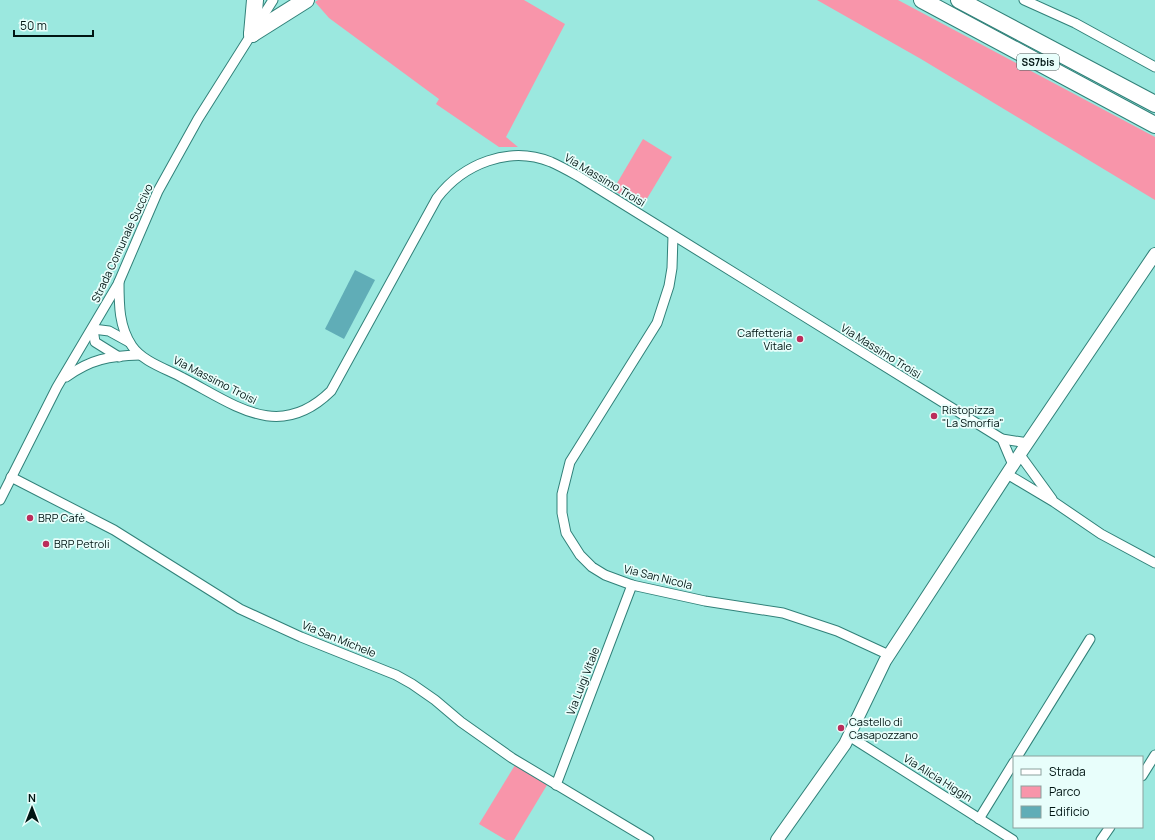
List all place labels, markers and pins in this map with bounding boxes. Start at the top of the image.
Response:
place label: Caffetteria Vitale [737,325,793,353]
marker: Caffetteria Vitale [795,334,805,344]
place label: Ristopizza "La Smorfia" [942,402,1004,430]
marker: Ristopizza "La Smorfia" [929,411,939,421]
place label: BRP Cafè [38,510,85,525]
marker: BRP Cafè [25,513,35,523]
place label: BRP Petroli [54,536,109,551]
marker: BRP Petroli [41,539,51,549]
place label: Castello di Casapozzano [849,714,919,742]
marker: Castello di Casapozzano [836,723,846,733]

